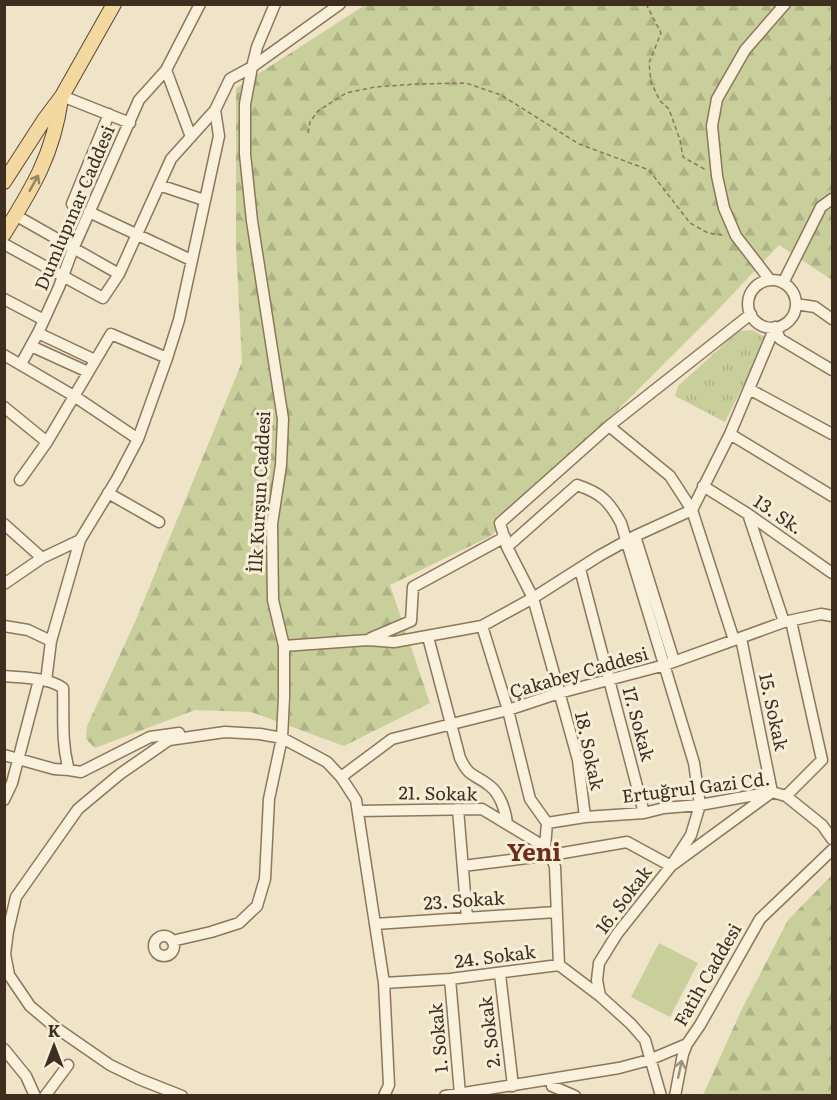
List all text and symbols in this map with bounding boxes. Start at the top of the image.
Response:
street label: Dumlupınar Caddesi [27,121,121,294]
one-way arrow [29,175,41,192]
street label: İlk Kurşun Caddesi [241,410,276,574]
street label: 13. Sk. [749,487,809,540]
street label: Çakabey Caddesi [506,639,651,704]
street label: 15. Sokak [753,670,796,754]
street label: 17. Sokak [617,683,663,765]
street label: 18. Sokak [569,709,612,793]
street label: Ertuğrul Gazi Cd. [620,764,772,809]
street label: 21. Sokak [398,778,479,807]
district label: Yeni [507,833,561,868]
street label: 16. Sokak [588,859,658,939]
street label: 23. Sokak [422,883,506,916]
street label: Fatih Caddesi [666,918,747,1031]
street label: 24. Sokak [453,937,538,974]
street label: 2. Sokak [471,994,506,1069]
street label: 1. Sokak [421,1001,454,1074]
north arrow [24,1016,84,1076]
text: K [48,1018,61,1042]
one-way arrow [674,1060,686,1079]

